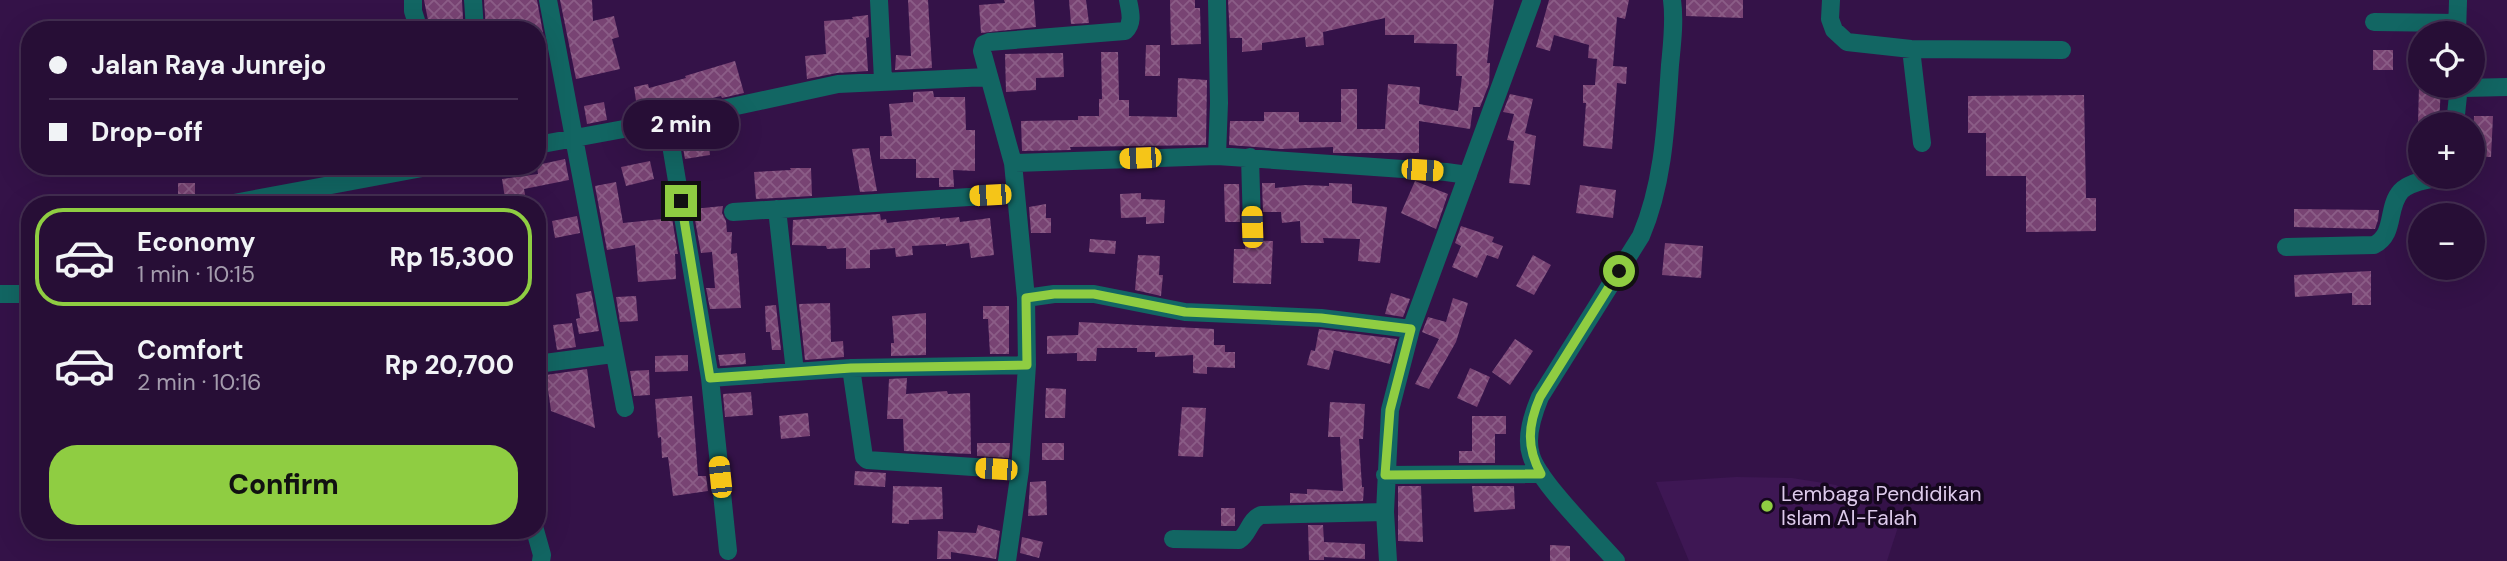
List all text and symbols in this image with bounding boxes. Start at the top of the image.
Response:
map controls [2408,21,2485,280]
button: locate [2408,21,2485,98]
text: Jalan Raya Junrejo [91,48,326,82]
callout: 2 min [623,100,739,148]
text: 2 min [650,109,712,139]
button: + [2408,112,2485,189]
text: Drop-off [91,115,203,149]
car [1119,147,1162,169]
car [1401,158,1444,182]
car [969,183,1012,207]
route end [665,185,697,217]
button: − [2408,203,2485,280]
car [1241,206,1264,248]
text: Economy [137,225,255,259]
icon: car [53,226,116,289]
text: Rp 15,300 [390,240,514,274]
route start [1603,255,1635,287]
text: 1 min · 10:15 [137,259,255,289]
text: Comfort [137,333,243,367]
icon: car [53,334,116,397]
text: Rp 20,700 [385,348,514,382]
text: 2 min · 10:16 [137,367,262,397]
button: Confirm [49,445,518,525]
car [708,455,733,499]
car [975,457,1018,481]
place label: Lembaga Pendidikan Islam Al-Falah [1781,480,1982,532]
marker: Lembaga Pendidikan Islam Al-Falah [1759,498,1775,514]

